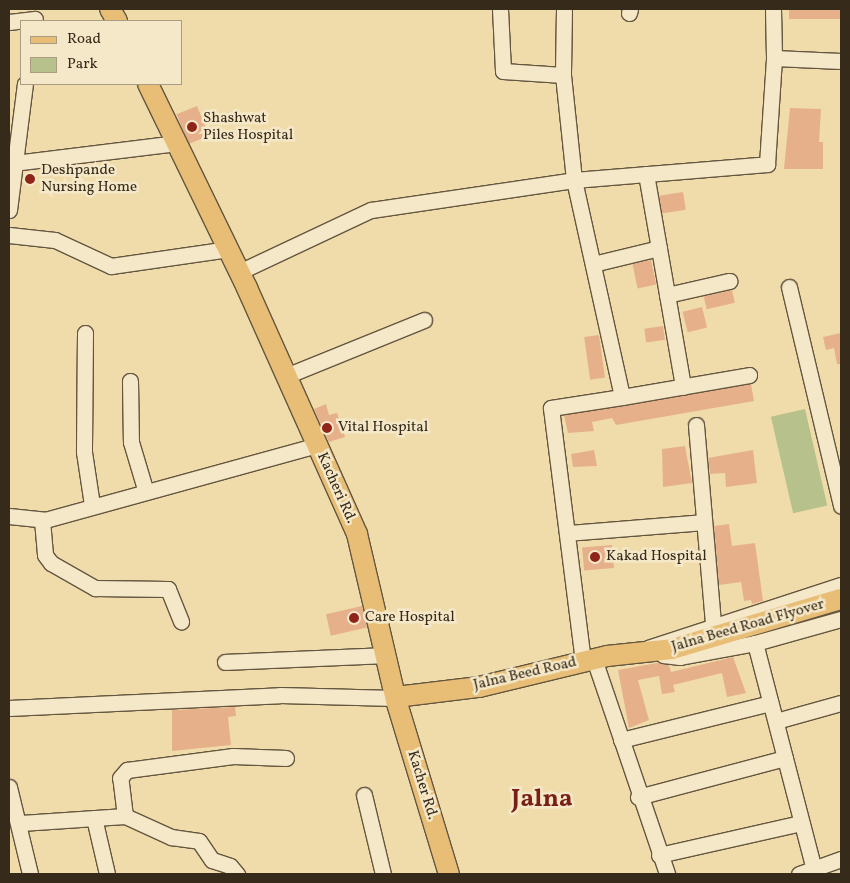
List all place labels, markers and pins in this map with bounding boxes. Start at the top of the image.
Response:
place label: Shashwat Piles Hospital [203,109,293,144]
marker: Shashwat Piles Hospital [185,120,199,134]
place label: Deshpande Nursing Home [41,161,137,196]
marker: Deshpande Nursing Home [23,172,37,186]
place label: Vital Hospital [338,419,428,437]
marker: Vital Hospital [320,421,334,435]
place label: Kakad Hospital [606,548,707,566]
marker: Kakad Hospital [588,550,602,564]
place label: Care Hospital [365,609,455,627]
marker: Care Hospital [347,611,361,625]

